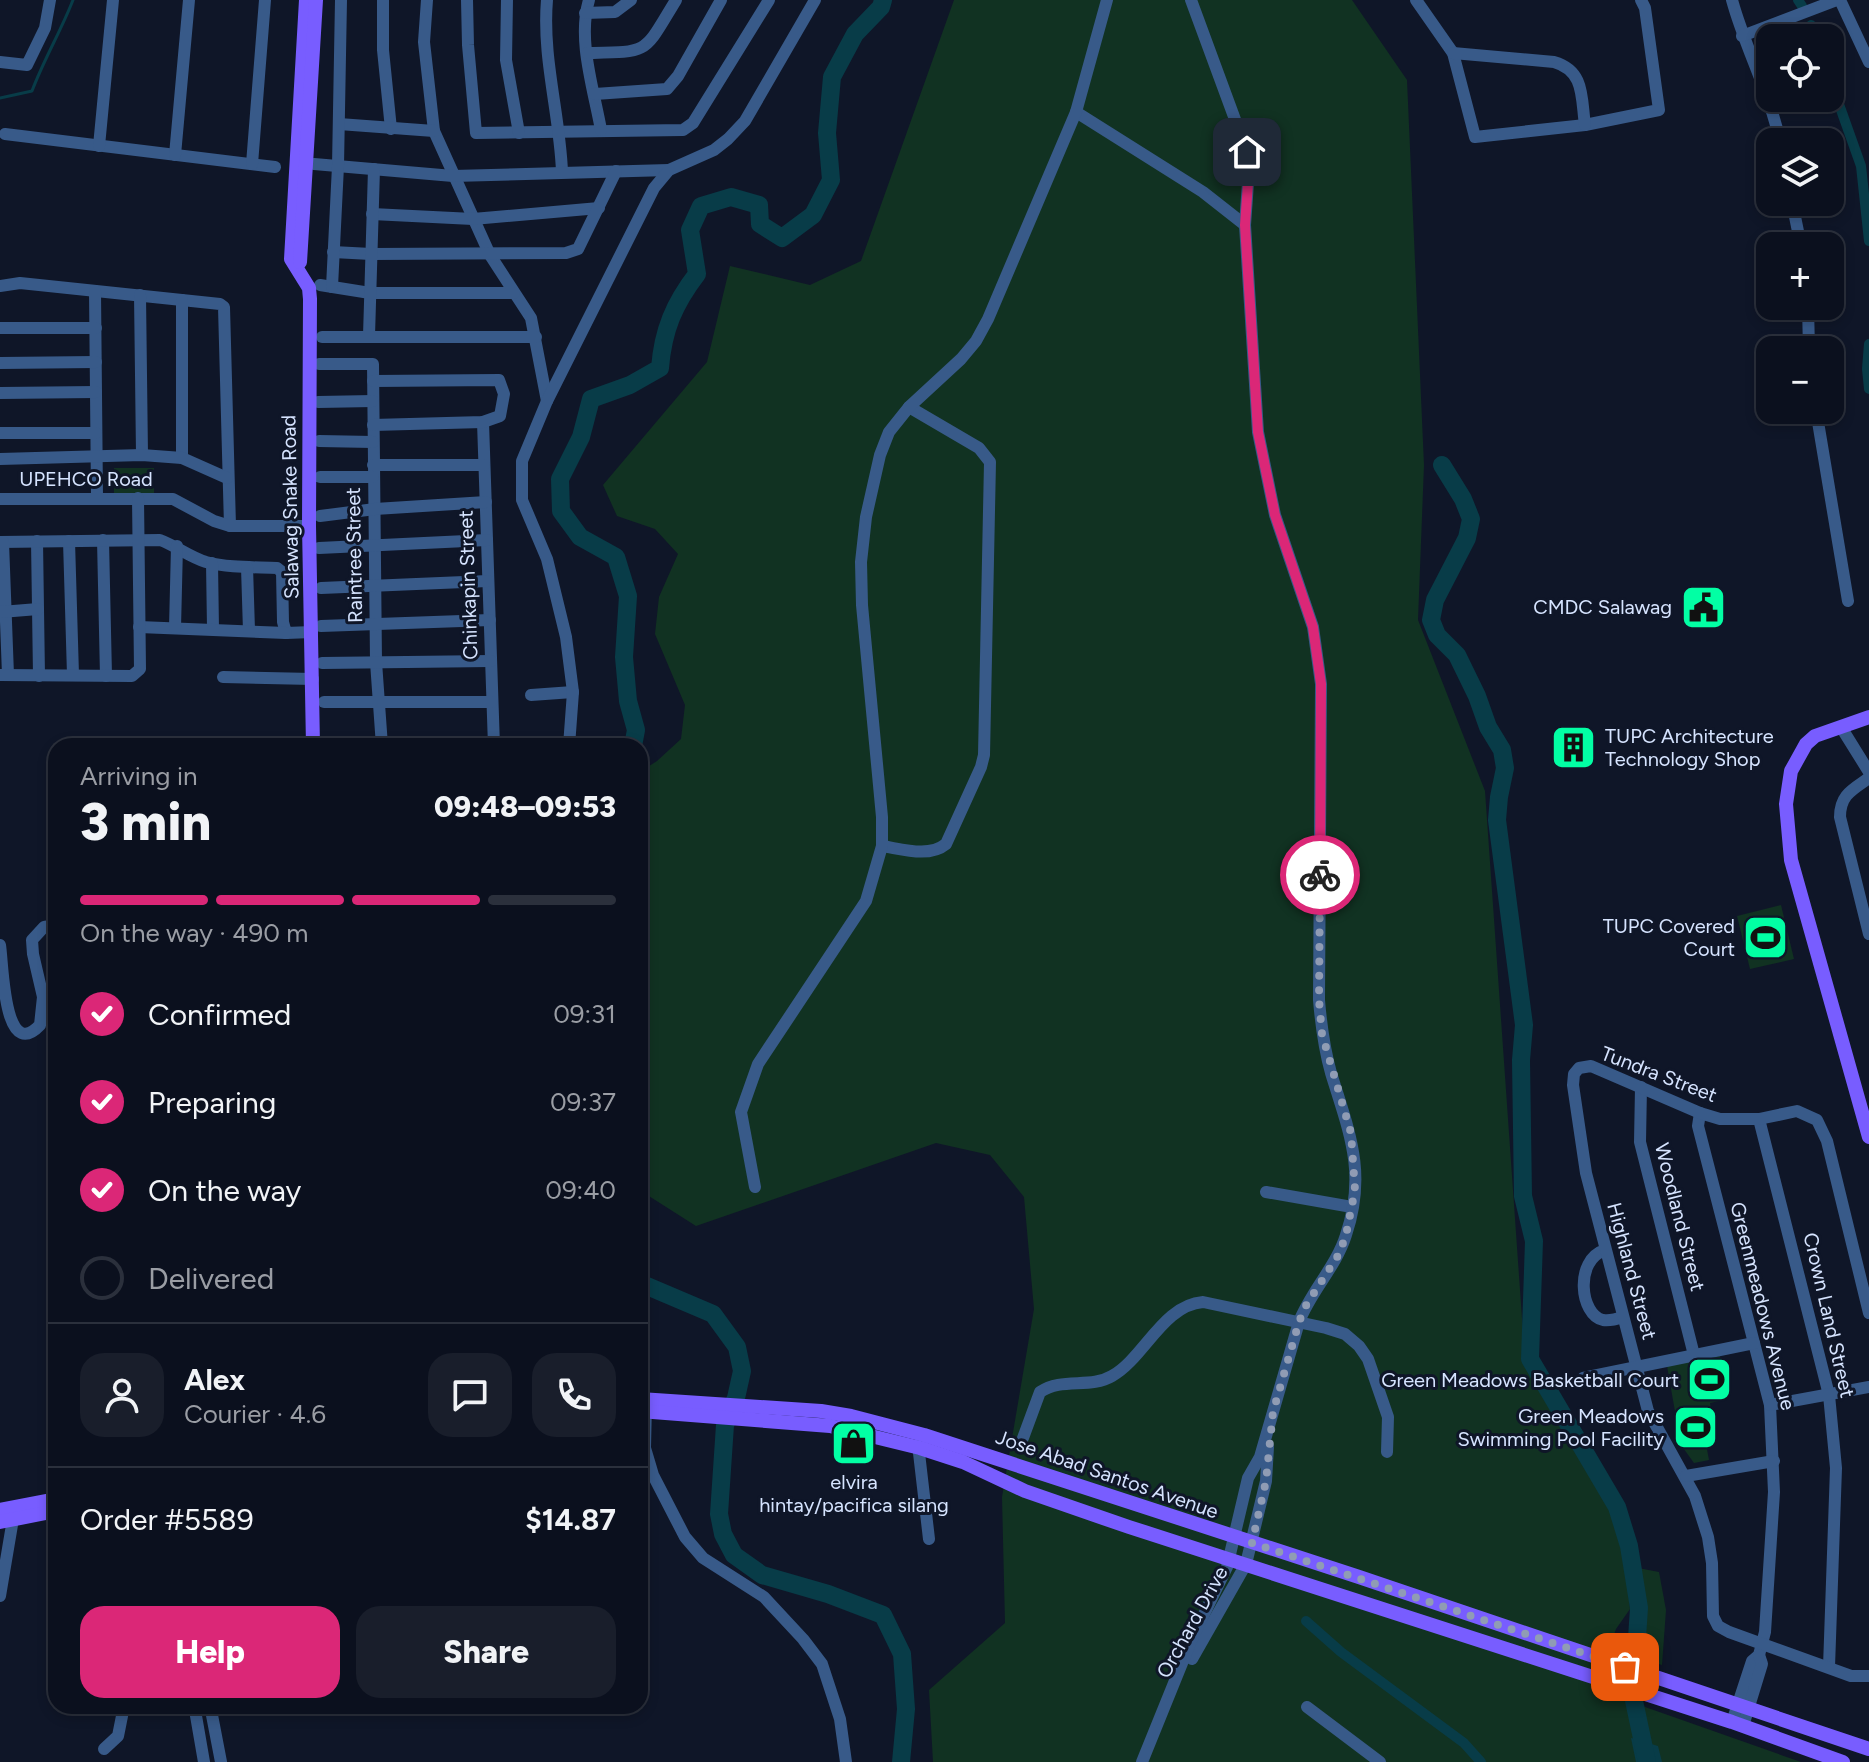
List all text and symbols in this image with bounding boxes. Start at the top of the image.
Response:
map controls [1756,24,1844,424]
button: locate [1756,24,1844,112]
pin [1213,118,1281,186]
button: layers [1756,128,1844,216]
icon: home [1225,130,1269,174]
button: + [1756,232,1844,320]
button: − [1756,336,1844,424]
street label: Salawag Snake Road [276,415,304,599]
street label: UPEHCO Road [19,467,153,491]
street label: Raintree Street [341,487,367,623]
street label: Chinkapin Street [453,510,483,660]
public building icon: CMDC Salawag [1679,583,1727,631]
place label: CMDC Salawag [1533,595,1672,619]
building icon: TUPC Architecture Technology Shop [1550,723,1598,771]
place label: TUPC Architecture Technology Shop [1605,724,1774,771]
text: Arriving in [80,760,198,792]
text: 09:48–09:53 [434,788,616,825]
text: 3 min [80,791,211,853]
courier [1280,835,1360,915]
icon: bike [1298,853,1342,897]
sports icon: TUPC Covered Court [1742,913,1790,961]
place label: TUPC Covered Court [1603,914,1735,961]
text: On the way · 490 m [80,917,308,949]
icon: check [80,992,124,1036]
text: Confirmed [148,996,291,1033]
text: 09:31 [553,998,616,1030]
street label: Tundra Street [1598,1041,1720,1107]
icon: check [80,1080,124,1124]
text: Preparing [148,1084,276,1121]
text: 09:37 [550,1086,616,1118]
street label: Woodland Street [1650,1140,1710,1294]
icon: check [80,1168,124,1212]
text: On the way [148,1172,301,1209]
text: 09:40 [545,1174,616,1206]
street label: Greenmeadows Avenue [1726,1199,1801,1413]
street label: Highland Street [1602,1200,1662,1342]
street label: Crown Land Street [1798,1230,1860,1400]
text: Delivered [148,1260,274,1297]
button: person [80,1353,164,1437]
button: chat [428,1353,512,1437]
button: phone [532,1353,616,1437]
sports icon: Green Meadows Basketball Court [1686,1356,1734,1404]
text: Alex [184,1361,245,1398]
place label: Green Meadows Basketball Court [1381,1368,1679,1392]
text: Courier · 4.6 [184,1398,326,1430]
place label: Green Meadows Swimming Pool Facility [1457,1404,1664,1451]
sports icon: Green Meadows Swimming Pool Facility [1671,1404,1719,1452]
shop icon: elvira hintay/pacifica silang [830,1419,878,1467]
street label: Jose Abad Santos Avenue [993,1425,1222,1523]
place label: elvira hintay/pacifica silang [759,1470,949,1517]
text: Order #5589 [80,1501,254,1538]
text: $14.87 [525,1501,616,1538]
street label: Orchard Drive [1151,1562,1233,1682]
button: Help [80,1606,340,1698]
button: Share [356,1606,616,1698]
pin [1591,1633,1659,1701]
icon: bag [1603,1645,1647,1689]

